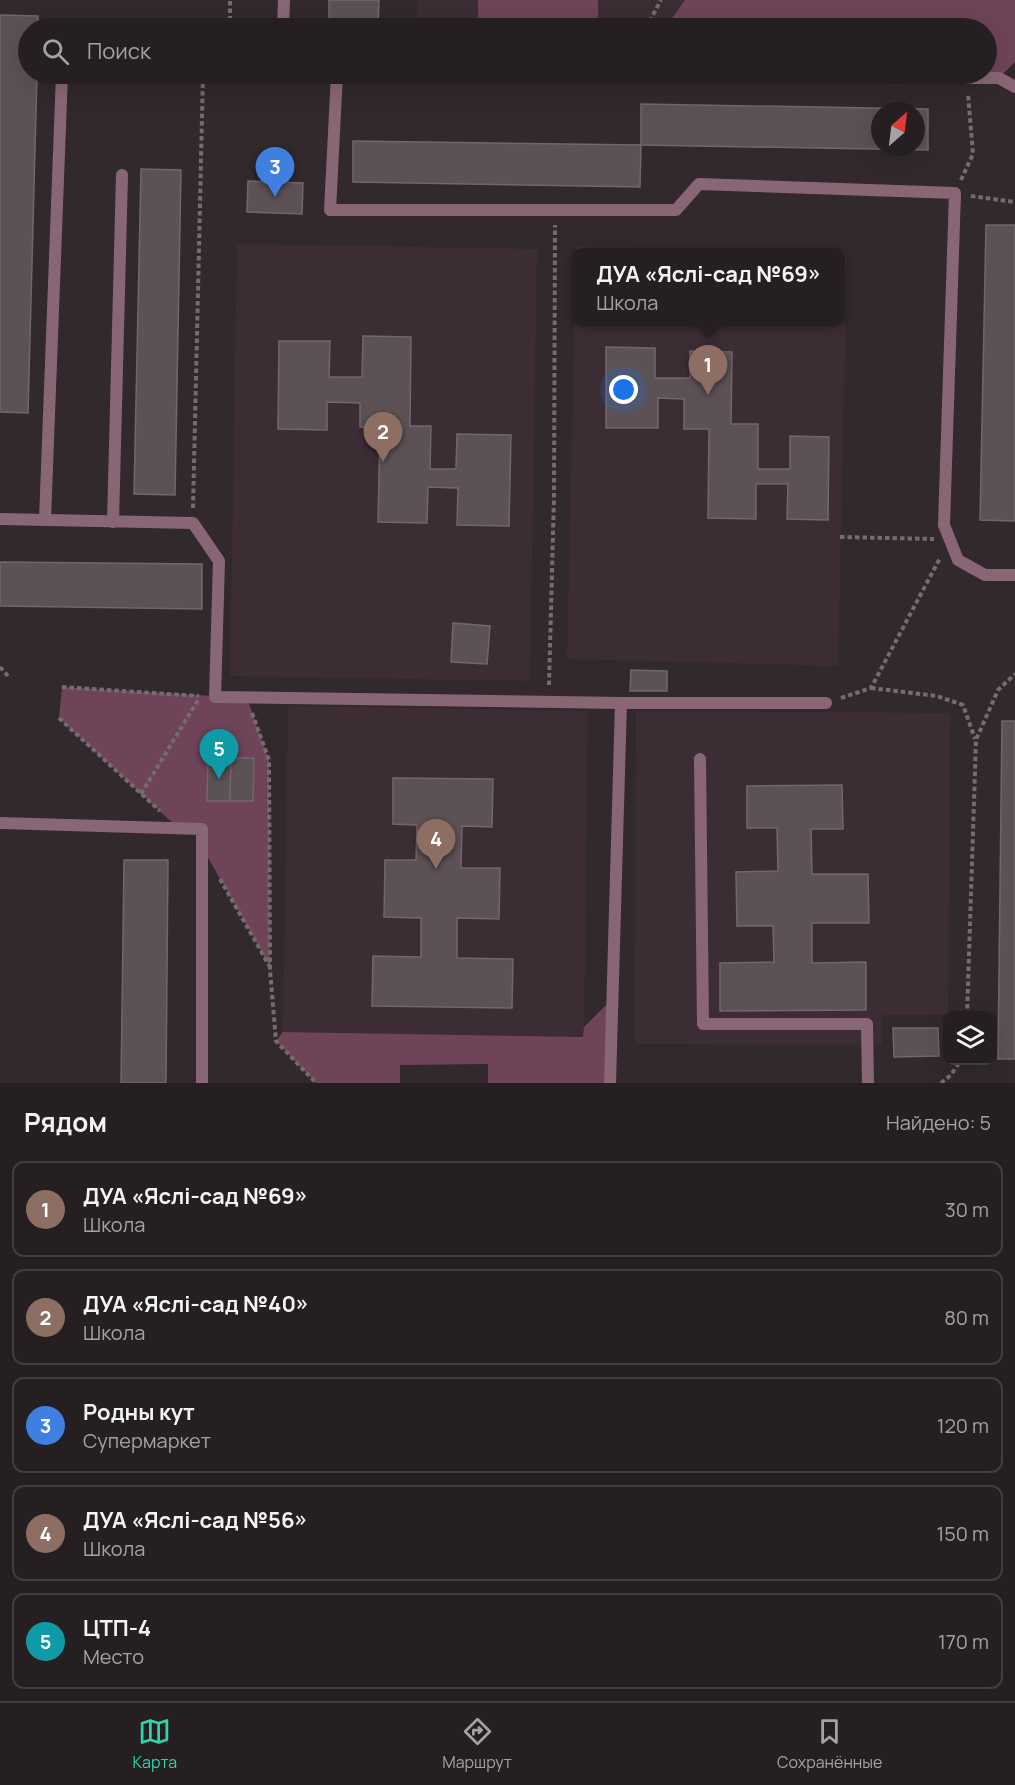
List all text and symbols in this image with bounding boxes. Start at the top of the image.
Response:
search box [18,18,997,84]
icon: search [39,35,72,68]
text: Поиск [87,36,151,66]
north arrow [871,102,925,156]
pin: 3 [256,148,294,197]
popup [572,248,845,326]
text: ДУА «Яслі-сад №69» [596,259,821,289]
text: Школа [596,289,658,316]
pin: 1 [688,346,728,395]
your location [609,375,638,404]
pin: 2 [364,412,403,462]
pin: 5 [200,730,238,779]
pin: 4 [416,820,456,869]
map controls [943,1011,997,1065]
button: layers [943,1011,997,1065]
text: Рядом [24,1104,107,1140]
text: Найдено: 5 [886,1109,991,1136]
text: ДУА «Яслі-сад №69» [83,1181,308,1211]
text: 1 [41,1196,50,1223]
text: 30 m [945,1196,989,1223]
text: Школа [83,1211,145,1238]
text: ДУА «Яслі-сад №40» [83,1289,309,1319]
text: 2 [40,1304,51,1331]
text: 80 m [944,1304,989,1331]
text: Школа [83,1319,145,1346]
text: Родны кут [83,1397,195,1427]
text: 3 [40,1412,51,1439]
text: 120 m [937,1412,989,1439]
text: Супермаркет [83,1427,211,1454]
text: ДУА «Яслі-сад №56» [83,1505,307,1535]
text: 4 [39,1520,52,1547]
text: 150 m [936,1520,989,1547]
text: Школа [83,1535,145,1562]
text: ЦТП-4 [83,1613,151,1643]
text: 5 [40,1628,51,1655]
text: 170 m [938,1628,989,1655]
text: Место [83,1643,144,1670]
tab: Карта [133,1715,177,1773]
tab: Маршрут [442,1715,512,1773]
tab: Сохранённые [777,1715,882,1773]

